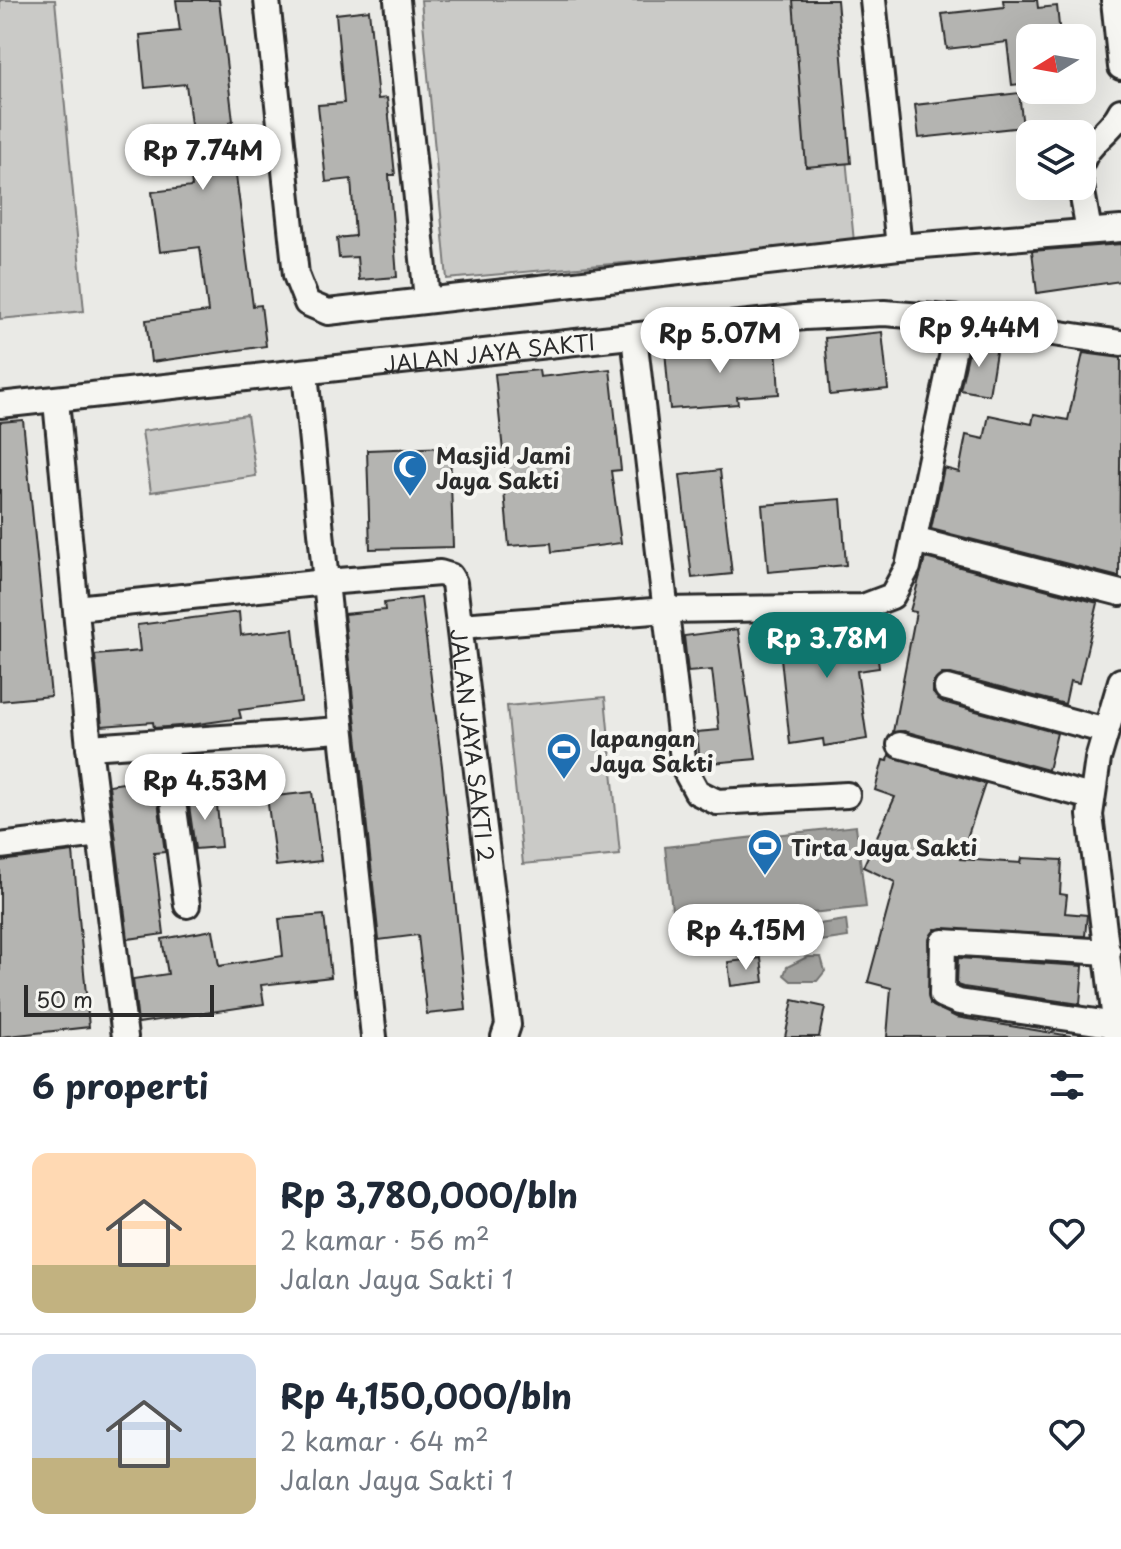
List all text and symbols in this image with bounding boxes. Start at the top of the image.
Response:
north arrow [1016,24,1096,104]
map controls [1016,24,1096,200]
button: layers [1016,120,1096,200]
pin: Rp 7.74M [120,124,286,192]
text: Rp 7.74M [143,130,263,169]
pin: Rp 9.44M [896,301,1062,369]
pin: Rp 5.07M [637,307,803,375]
text: Rp 9.44M [918,307,1040,346]
text: Rp 5.07M [658,313,782,352]
street label: JALAN JAYA SAKTI [381,323,597,379]
place label: Masjid Jami Jaya Sakti [436,438,571,496]
mosque icon: Masjid Jami Jaya Sakti [391,448,429,498]
pin: Rp 3.78M [744,612,910,680]
text: Rp 3.78M [766,618,888,657]
street label: JALAN JAYA SAKTI 2 [443,627,504,863]
place label: lapangan Jaya Sakti [590,721,714,779]
sports icon: lapangan Jaya Sakti [545,731,583,781]
pin: Rp 4.53M [122,754,288,822]
text: Rp 4.53M [143,760,267,799]
sports icon: Tirta Jaya Sakti [746,827,784,877]
place label: Tirta Jaya Sakti [791,830,977,863]
pin: Rp 4.15M [663,904,829,972]
text: Rp 4.15M [686,910,806,949]
scale bar [24,981,214,1017]
text: 50 m [36,982,93,1015]
text: 6 properti [32,1059,208,1111]
icon: filters [1045,1063,1089,1107]
text: Rp 3,780,000/bln [280,1168,578,1220]
icon: home [96,1185,192,1281]
icon: heart [1045,1211,1089,1255]
text: 2 kamar · 56 m² [280,1220,490,1259]
text: Jalan Jaya Sakti 1 [280,1259,513,1298]
text: Rp 4,150,000/bln [280,1369,572,1421]
icon: home [96,1386,192,1482]
icon: heart [1045,1412,1089,1456]
text: 2 kamar · 64 m² [280,1421,489,1460]
text: Jalan Jaya Sakti 1 [280,1460,513,1499]

